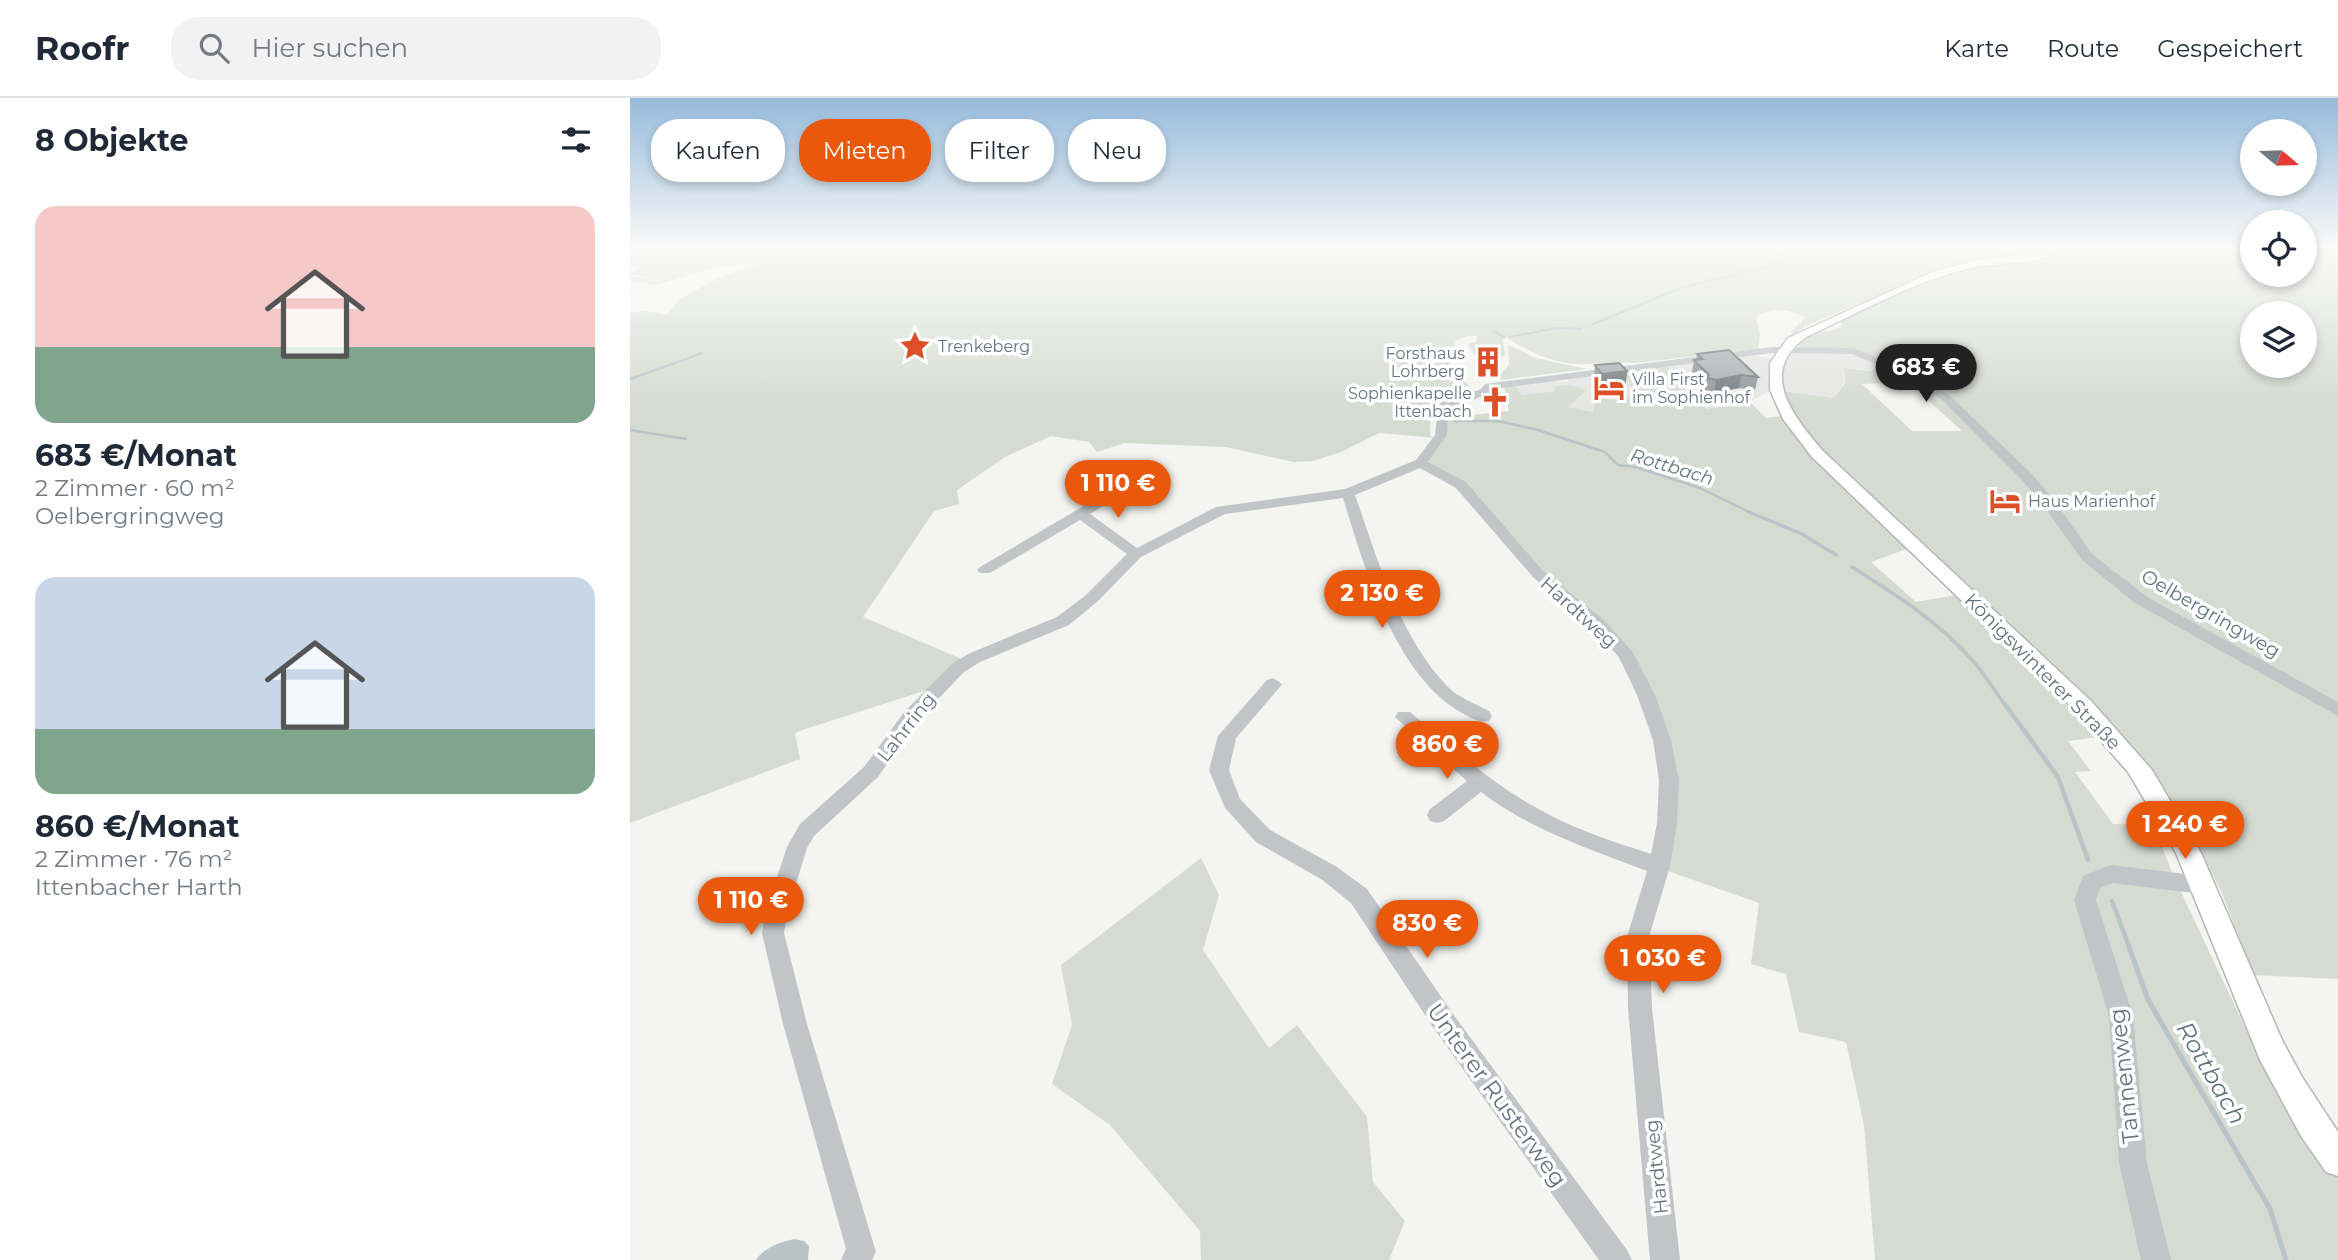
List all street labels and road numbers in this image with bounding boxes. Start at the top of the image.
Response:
street label: Oelbergringweg [2137,564,2284,663]
street label: Hardtweg [1536,572,1622,653]
street label: Königswinterer Straße [1960,588,2126,754]
street label: Lahrring [872,688,940,766]
street label: Unterer Rusterweg [1421,998,1573,1192]
street label: Tannenweg [2103,1007,2145,1145]
street label: Hardtweg [1640,1118,1673,1215]

